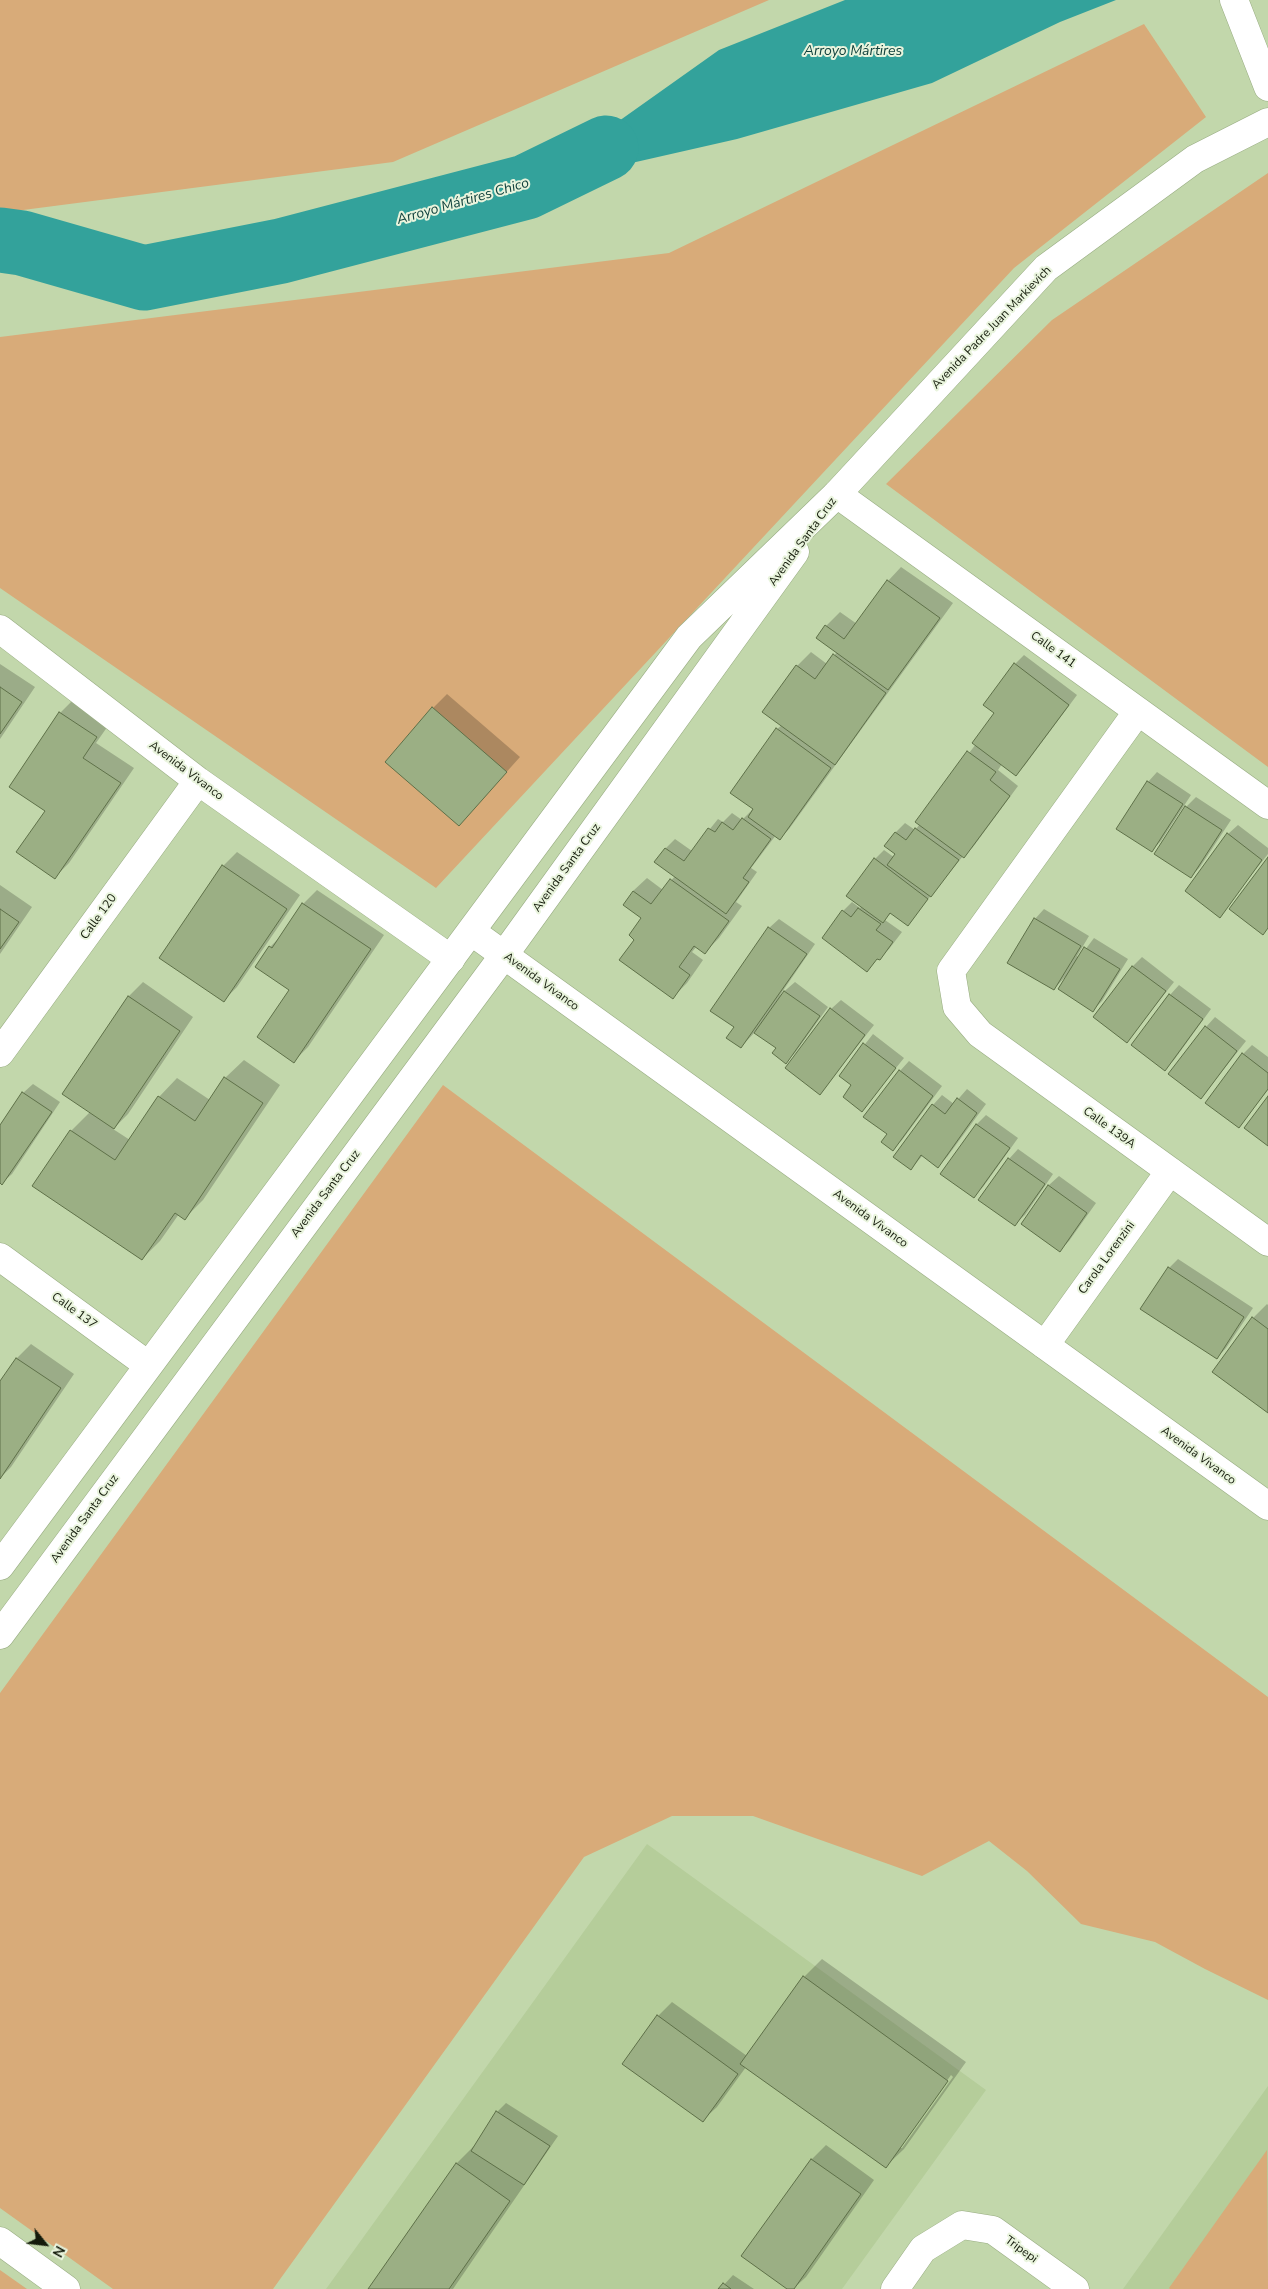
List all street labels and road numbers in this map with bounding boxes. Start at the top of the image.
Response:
street label: Avenida Padre Juan Markievich [929,263,1055,393]
street label: Avenida Santa Cruz [766,495,840,589]
street label: Calle 141 [1028,629,1078,671]
street label: Avenida Vivanco [146,738,226,804]
street label: Avenida Santa Cruz [530,821,604,915]
street label: Calle 120 [78,892,120,942]
street label: Avenida Vivanco [501,950,581,1014]
street label: Calle 139A [1080,1104,1138,1152]
street label: Avenida Santa Cruz [288,1147,364,1241]
street label: Avenida Vivanco [830,1187,910,1251]
street label: Carola Lorenzini [1076,1219,1138,1297]
street label: Calle 137 [49,1290,99,1332]
street label: Avenida Vivanco [1158,1424,1238,1488]
street label: Avenida Santa Cruz [48,1472,122,1566]
street label: Tripepi [1002,2233,1040,2267]

